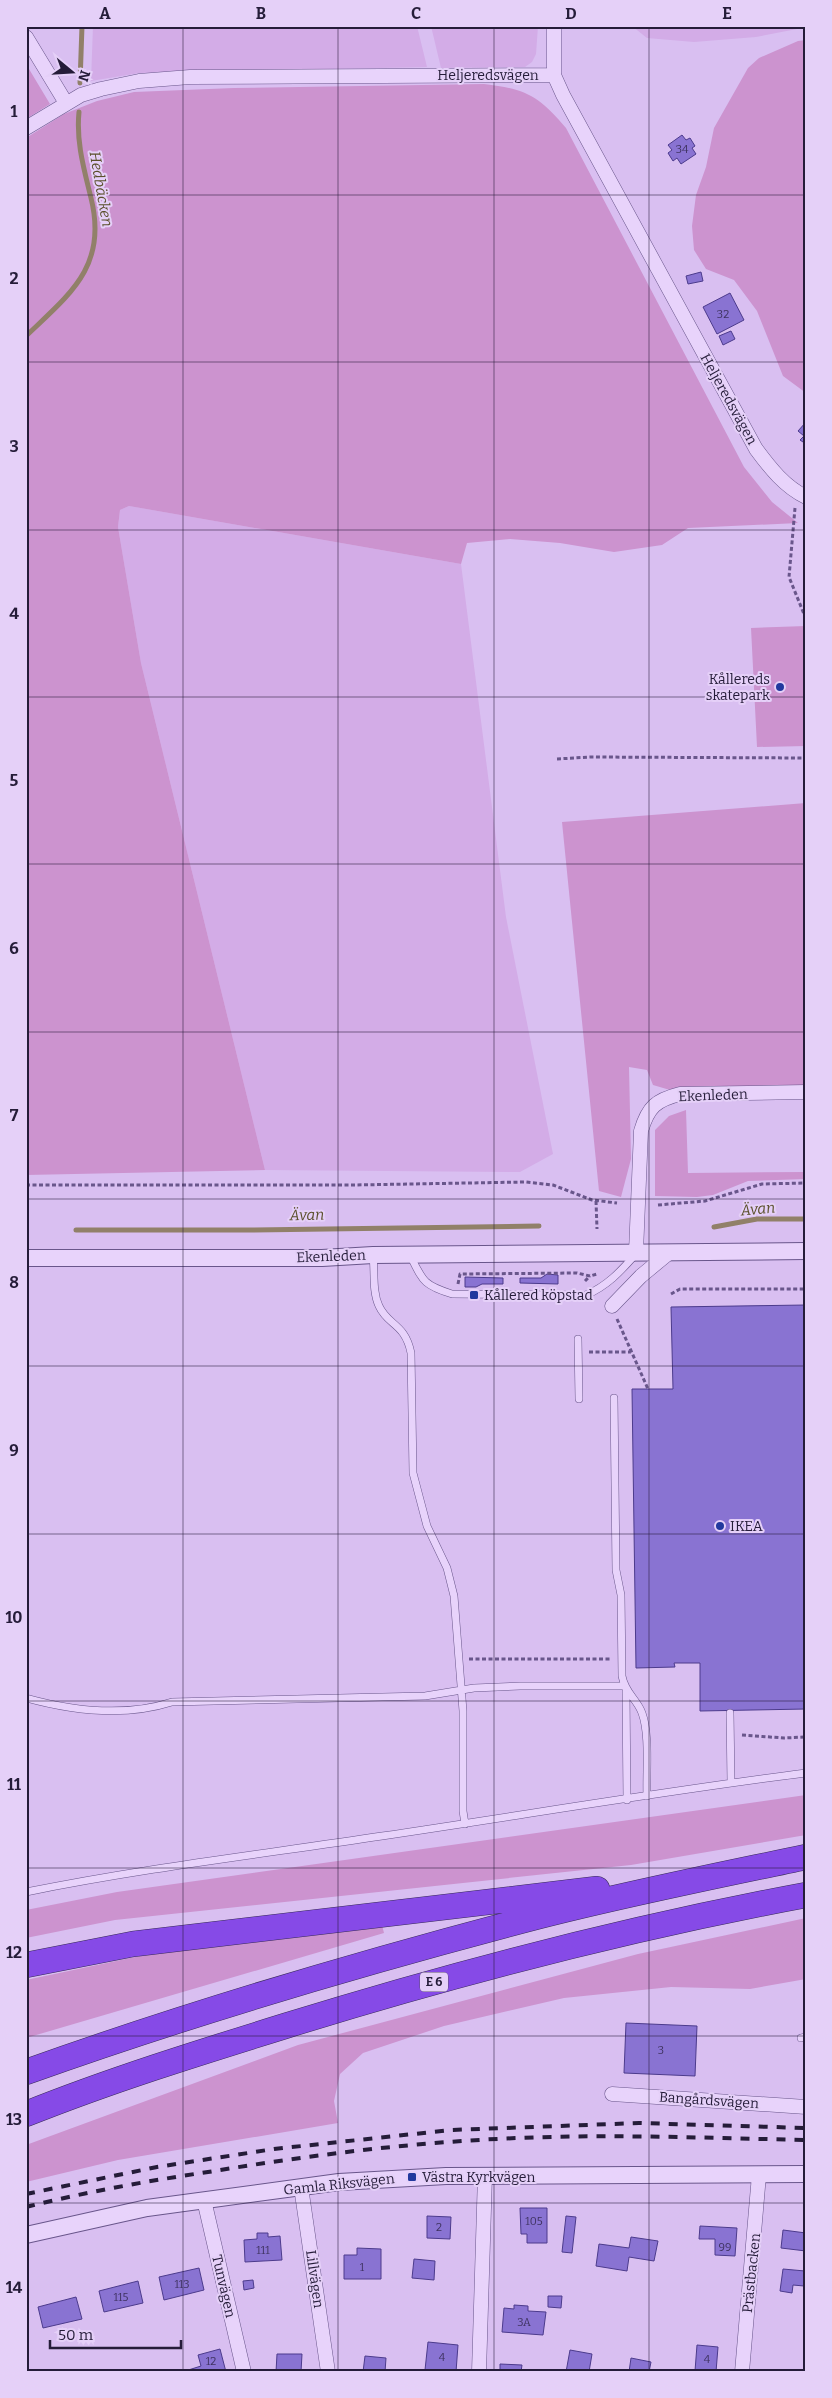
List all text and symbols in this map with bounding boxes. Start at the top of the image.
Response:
text: A [99,4,111,23]
text: B [256,4,266,23]
text: C [411,4,421,23]
text: D [565,4,577,23]
text: E [722,4,732,23]
north arrow [48,48,98,98]
street label: Heljeredsvägen [437,67,539,84]
text: N [74,68,94,84]
text: 1 [11,102,18,121]
house number: 34 [676,143,689,156]
water label: Hedbäcken [86,150,116,228]
text: 2 [9,269,19,288]
house number: 32 [717,308,729,321]
street label: Heljeredsvägen [697,351,761,448]
text: 3 [9,437,19,456]
text: 4 [9,604,19,623]
place label: Kållereds skatepark [706,671,770,704]
marker: Kållereds skatepark [774,681,786,693]
text: 5 [10,771,19,790]
text: 6 [9,939,19,958]
street label: Ekenleden [678,1086,748,1105]
text: 7 [10,1106,19,1125]
water label: Ävan [739,1199,776,1220]
water label: Ävan [289,1206,324,1224]
street label: Ekenleden [296,1247,366,1266]
text: 8 [9,1273,19,1292]
place label: Kållered köpstad [484,1287,593,1304]
marker: Kållered köpstad [468,1289,480,1301]
text: 9 [9,1441,19,1460]
place label: IKEA [730,1518,763,1535]
marker: IKEA [714,1520,726,1532]
text: 10 [5,1608,23,1627]
text: 11 [7,1775,21,1794]
text: 12 [6,1943,22,1962]
road number: E 6 [420,1972,448,1991]
house number: 3 [658,2044,664,2057]
street label: Bangårdsvägen [658,2089,760,2112]
text: 13 [6,2110,22,2129]
place label: Västra Kyrkvägen [422,2169,536,2186]
street label: Gamla Riksvägen [283,2170,396,2199]
marker: Västra Kyrkvägen [406,2171,418,2183]
house number: 105 [525,2215,543,2228]
house number: 2 [436,2221,442,2234]
street label: Prästbacken [739,2232,764,2314]
house number: 99 [719,2241,731,2254]
house number: 111 [256,2244,270,2257]
street label: Lillvägen [302,2249,327,2309]
street label: Tunvägen [208,2253,239,2319]
house number: 1 [360,2261,365,2274]
text: 14 [6,2278,23,2297]
house number: 113 [174,2278,190,2291]
house number: 115 [114,2291,129,2304]
house number: 3A [517,2316,531,2329]
scale bar [50,2318,181,2350]
text: 50 m [58,2326,94,2344]
house number: 4 [439,2351,446,2364]
house number: 4 [704,2353,711,2366]
house number: 12 [206,2355,216,2368]

